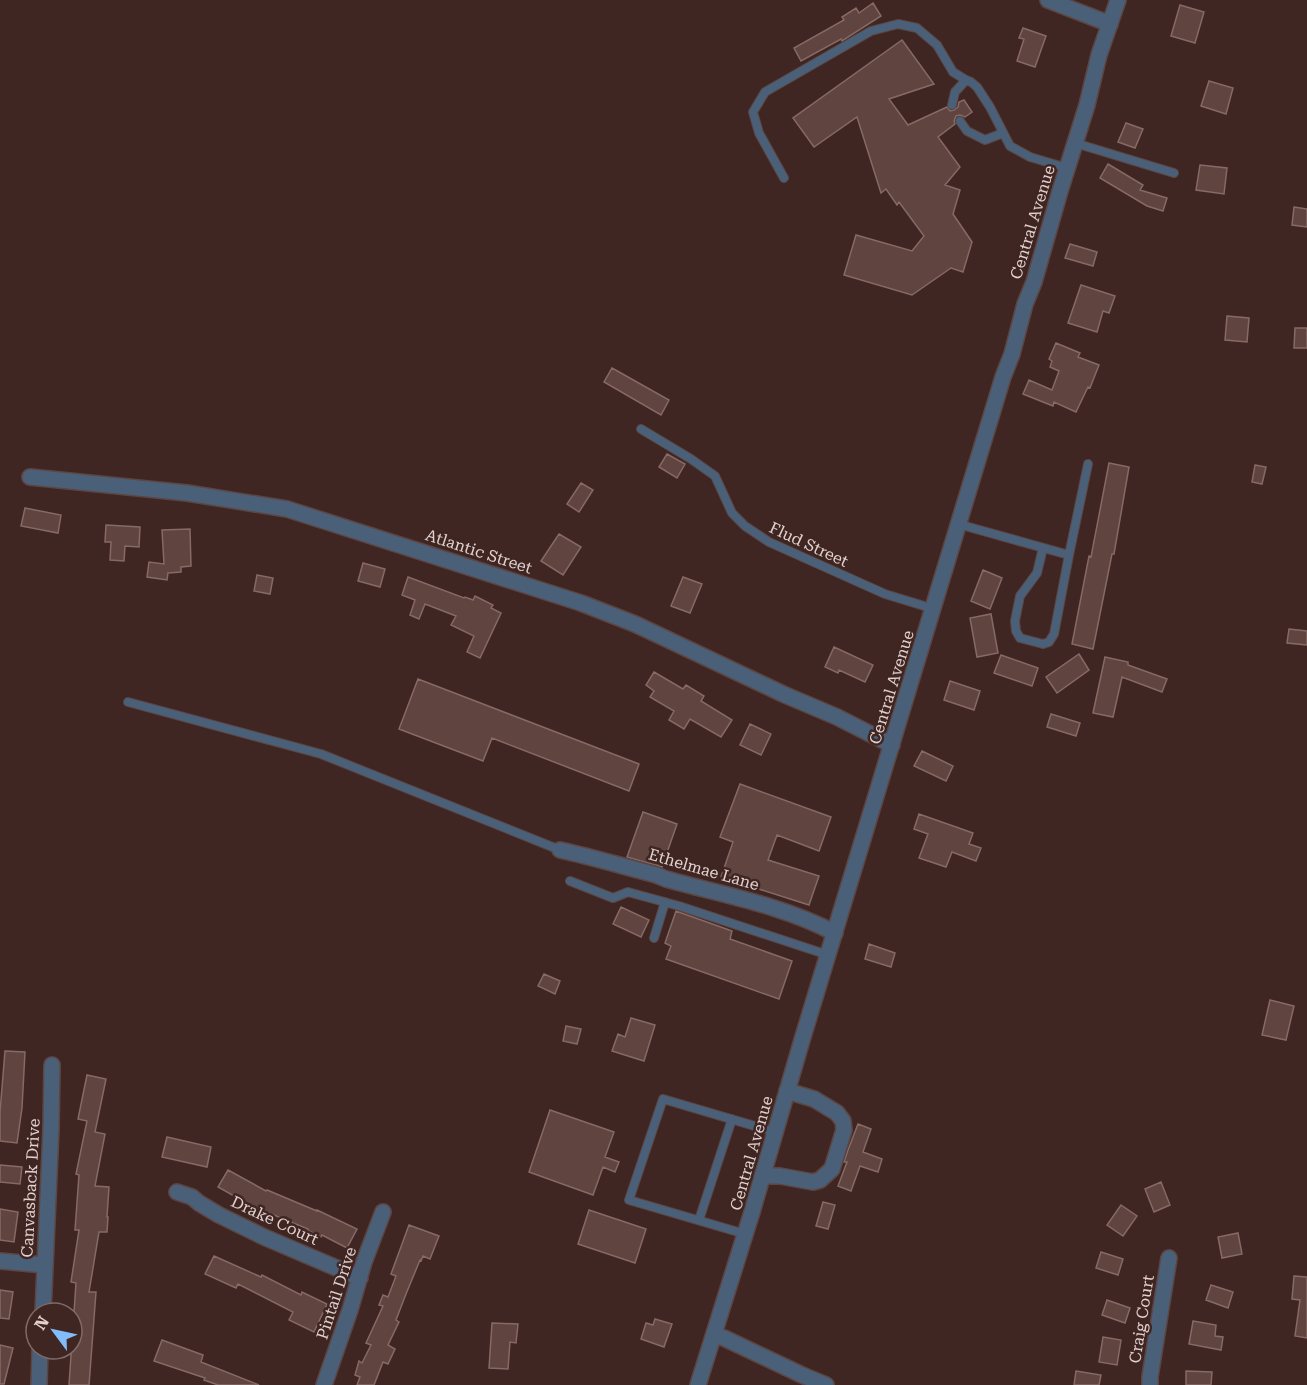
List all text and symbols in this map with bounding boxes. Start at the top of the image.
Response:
street label: Central Avenue [1006,163,1059,281]
street label: Flud Street [766,518,851,571]
street label: Atlantic Street [423,525,535,578]
street label: Central Avenue [865,628,918,746]
street label: Ethelmae Lane [646,845,761,894]
street label: Central Avenue [726,1094,777,1213]
street label: Canvasback Drive [17,1118,44,1258]
street label: Drake Court [228,1192,321,1249]
street label: Pintail Drive [313,1244,360,1342]
street label: Craig Court [1125,1274,1158,1365]
north arrow [24,1301,84,1361]
text: N [31,1313,53,1333]

